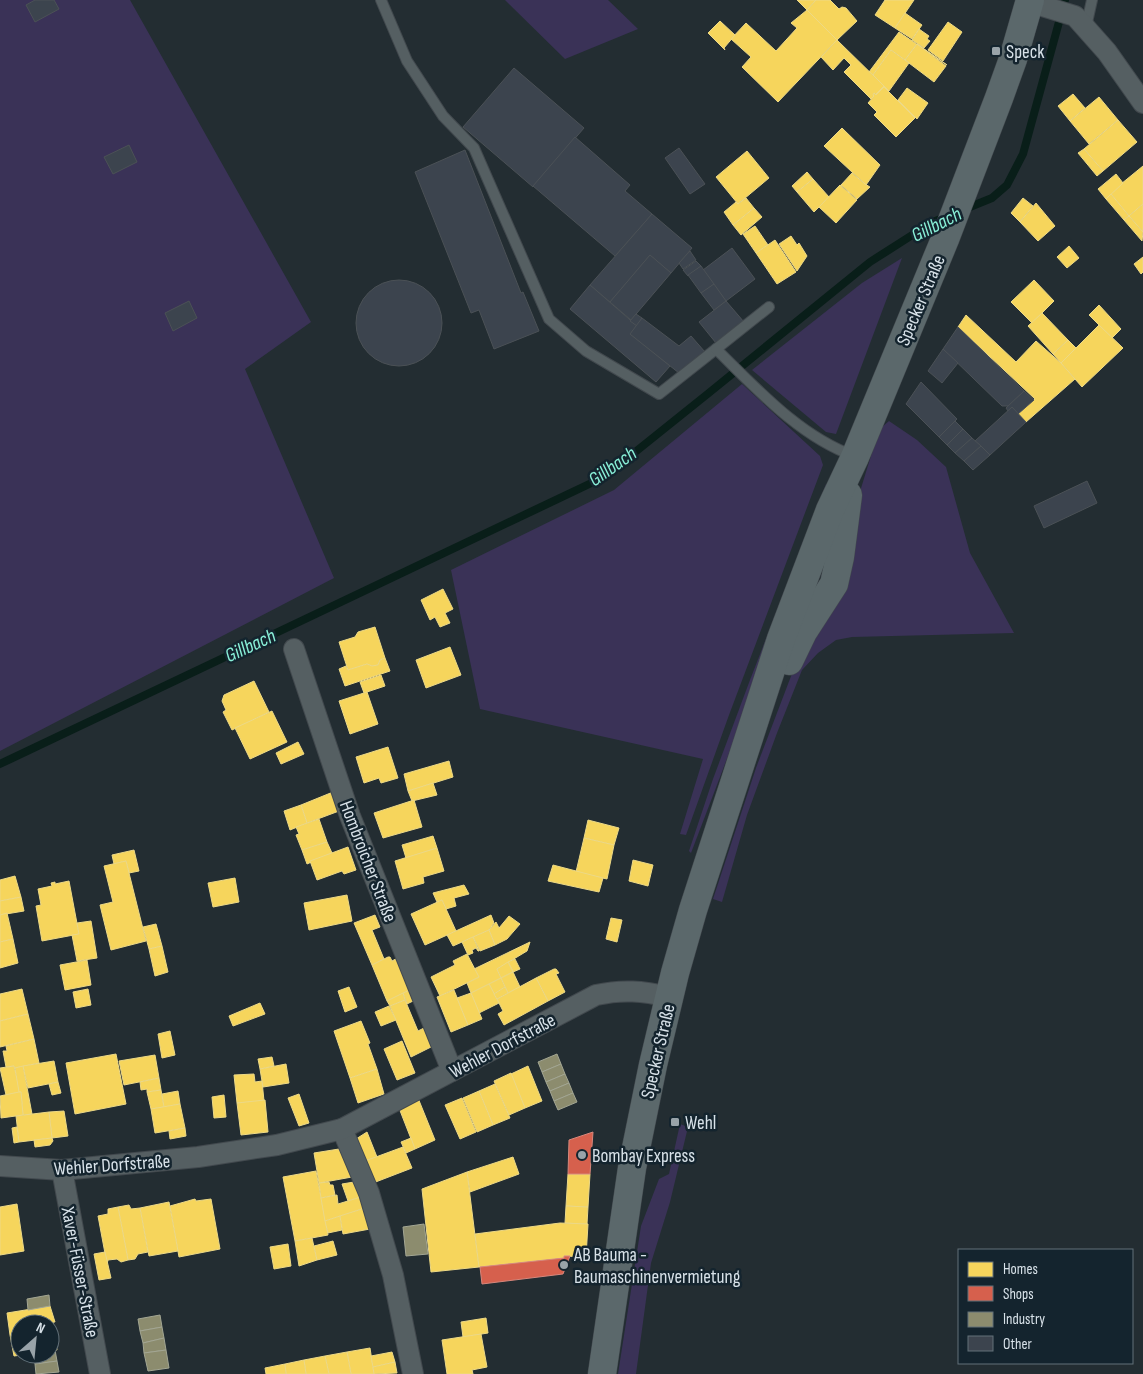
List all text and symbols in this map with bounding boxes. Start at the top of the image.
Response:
place label: Speck [1006,41,1045,64]
marker: Speck [990,45,1002,57]
water label: Gillbach [907,202,966,248]
street label: Specker Straße [892,252,951,349]
water label: Gillbach [584,442,641,492]
water label: Gillbach [221,624,280,668]
street label: Hombroicher Straße [334,798,401,925]
street label: Specker Straße [636,1002,680,1101]
street label: Wehler Dorfstraße [446,1009,560,1084]
place label: Wehl [685,1112,716,1135]
marker: Wehl [669,1116,681,1128]
place label: Bombay Express [592,1145,695,1168]
marker: Bombay Express [576,1149,588,1161]
street label: Wehler Dorfstraße [53,1150,171,1181]
street label: Xaver-Füsser-Straße [55,1204,103,1340]
place label: AB Bauma - Baumaschinenvermietung [573,1244,741,1289]
legend [958,1249,1133,1364]
marker: AB Bauma - Baumaschinenvermietung [558,1259,570,1271]
text: Homes [1003,1260,1038,1279]
text: Shops [1003,1285,1034,1304]
text: Industry [1003,1310,1045,1329]
north arrow [10,1314,60,1364]
text: N [33,1319,48,1337]
text: Other [1003,1335,1032,1354]

